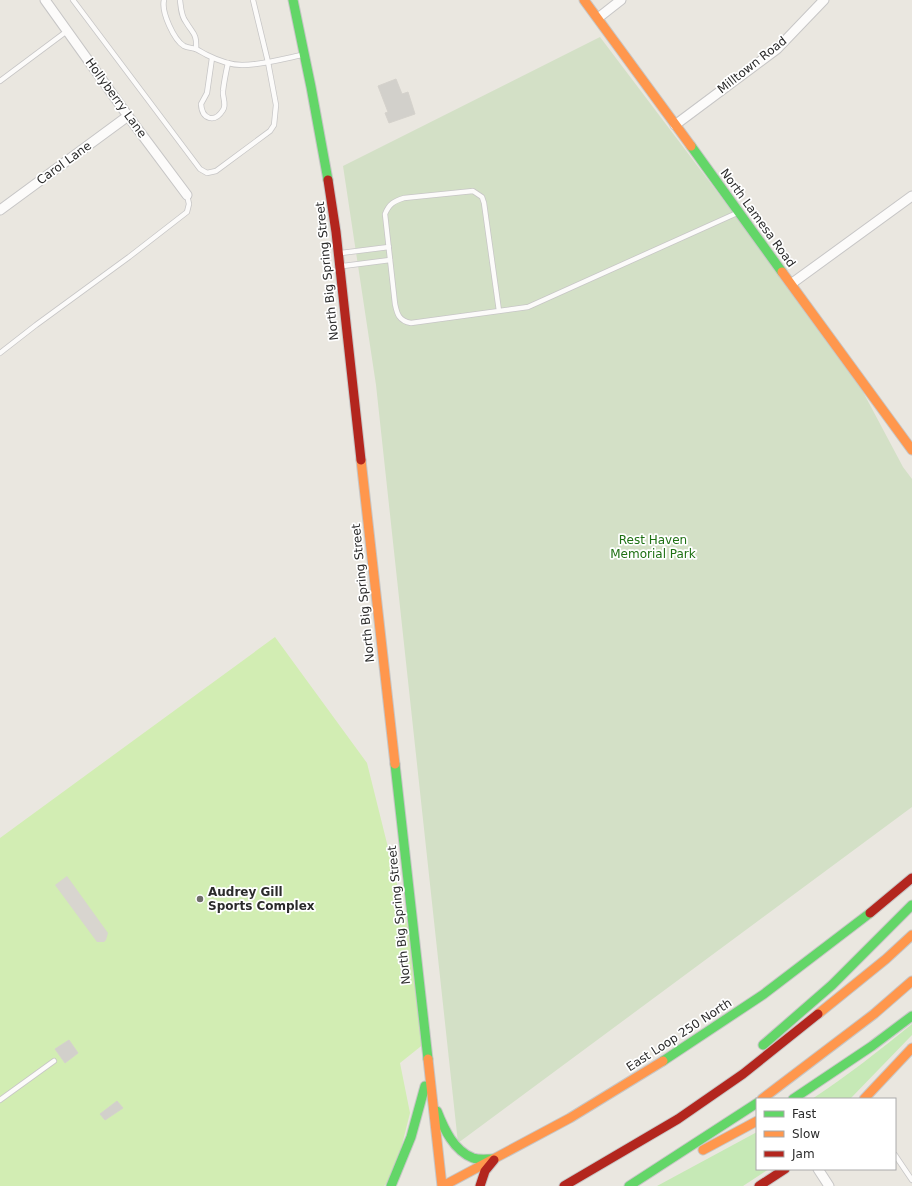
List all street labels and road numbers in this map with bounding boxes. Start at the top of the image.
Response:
street label: Milltown Road [715,34,789,96]
street label: Hollyberry Lane [82,56,150,140]
street label: Carol Lane [34,139,94,187]
street label: North Lamesa Road [718,166,798,270]
street label: North Big Spring Street [313,201,341,341]
street label: North Big Spring Street [349,523,377,663]
street label: North Big Spring Street [385,845,413,985]
street label: East Loop 250 North [624,996,734,1074]

